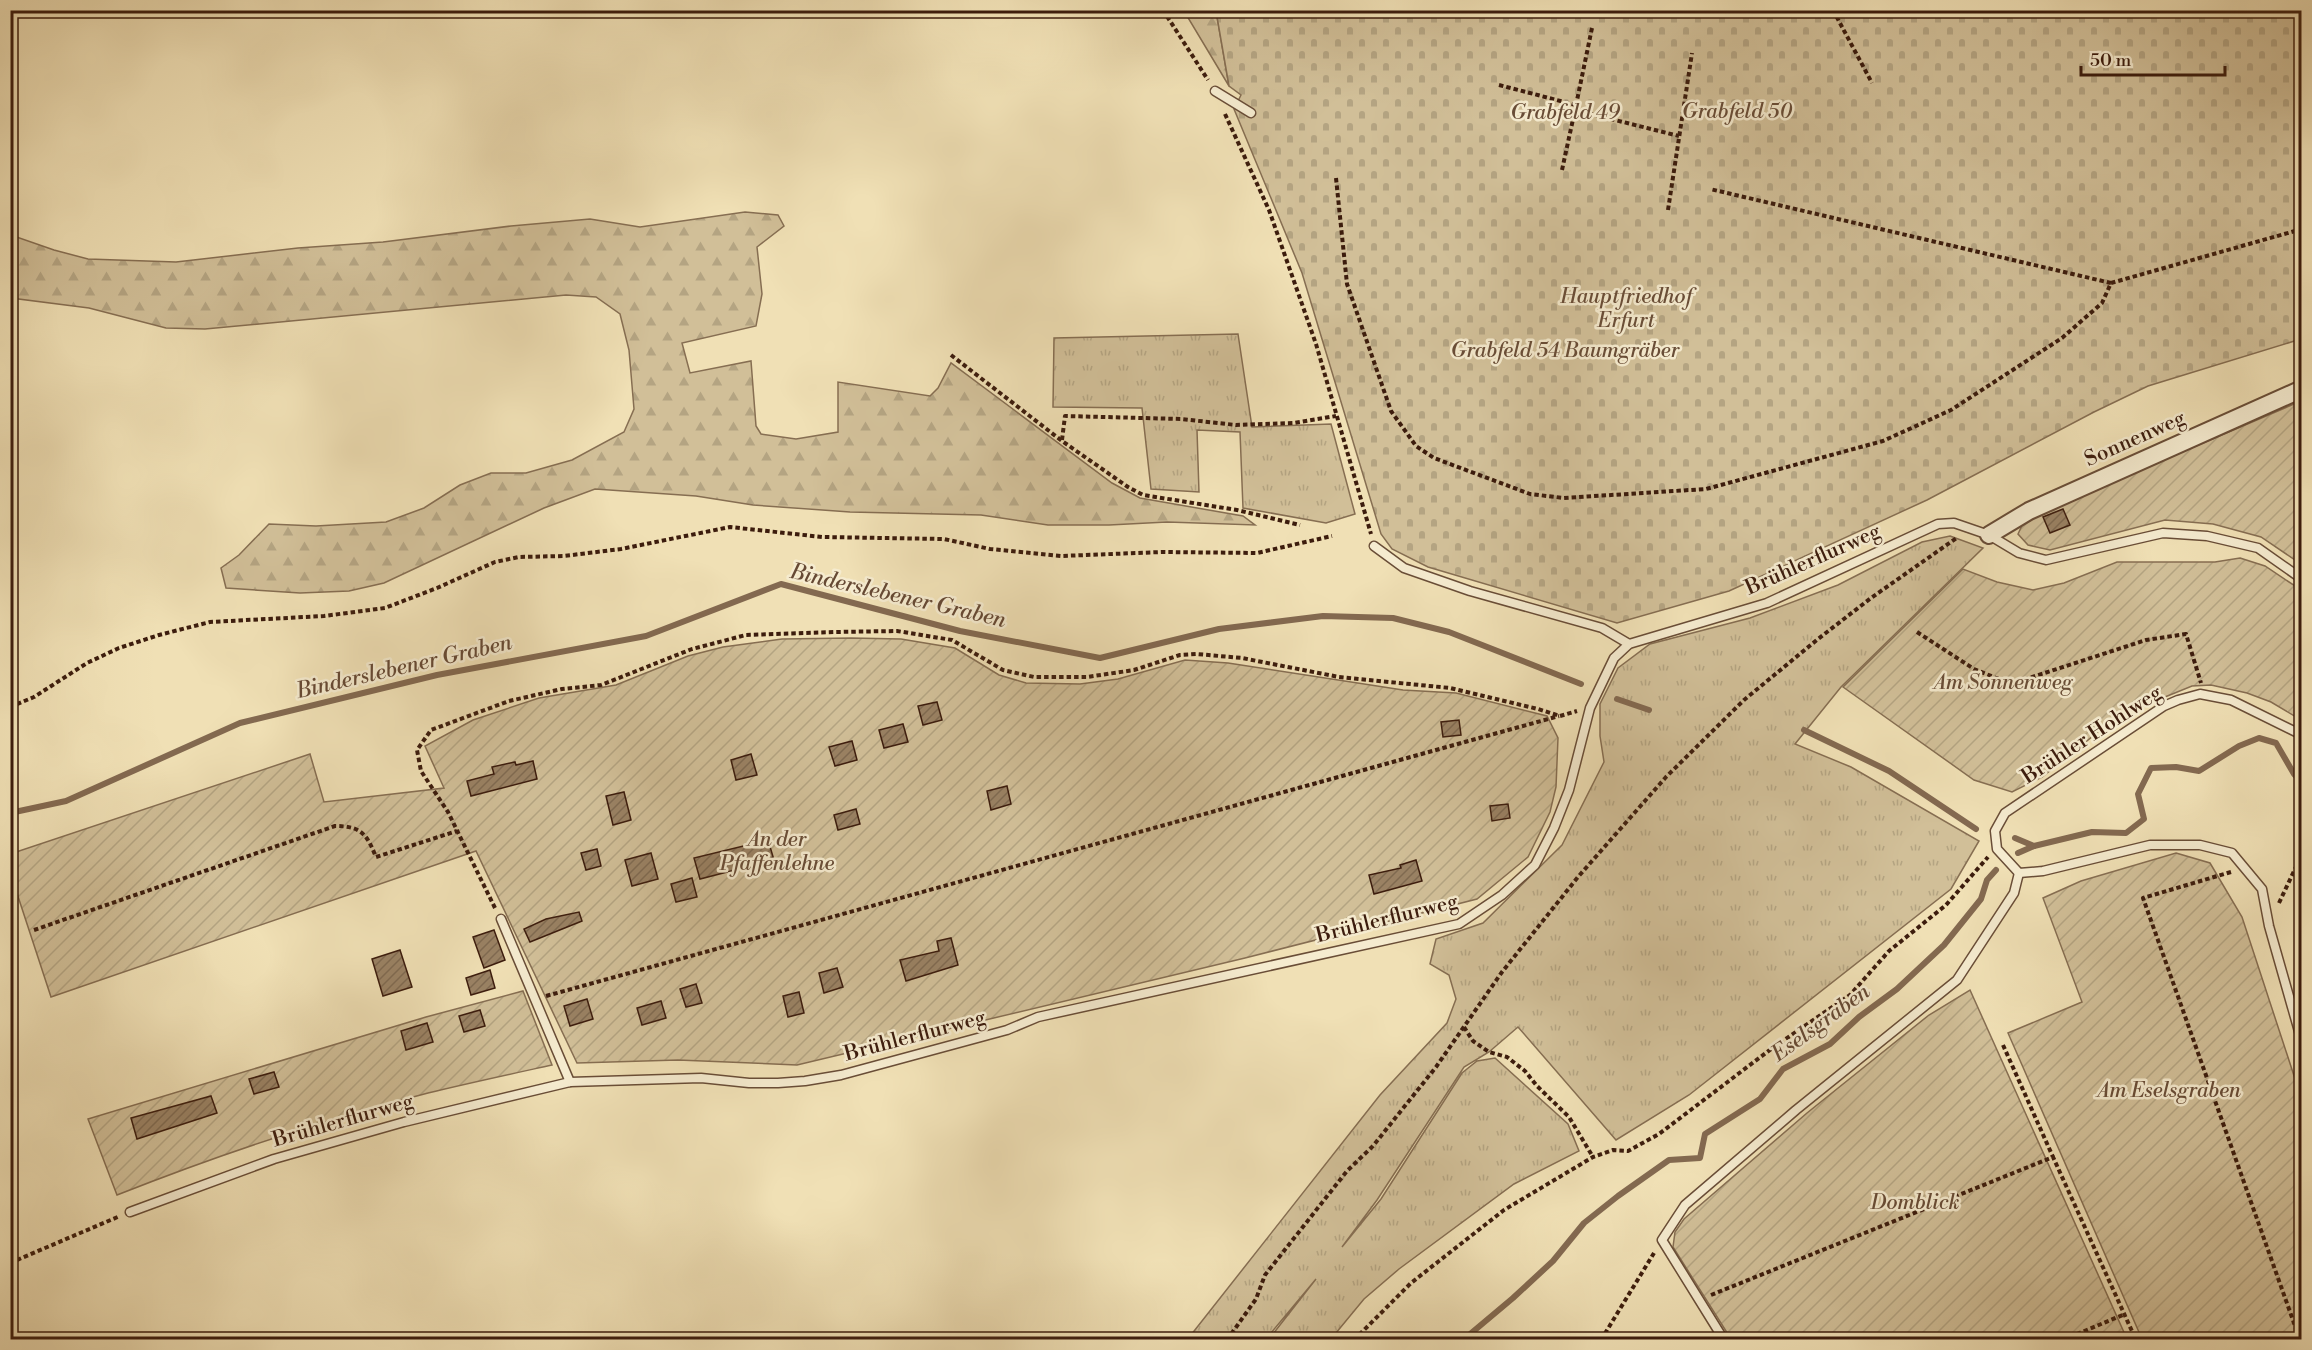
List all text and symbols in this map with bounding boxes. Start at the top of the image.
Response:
scale bar [2081,39,2225,77]
text: 50 m [2090,49,2132,72]
park label: Grabfeld 50 [1682,99,1792,125]
park label: Grabfeld 49 [1510,100,1620,126]
park label: Hauptfriedhof Erfurt [1559,284,1698,334]
park label: Grabfeld 54 Baumgräber [1450,338,1681,364]
street label: Sonnenweg [2080,405,2190,473]
street label: Brühlerflurweg [1740,518,1885,602]
water label: Binderslebener Graben [786,558,1009,634]
water label: Binderslebener Graben [292,629,515,705]
park label: Am Sonnenweg [1932,670,2073,696]
street label: Brühler Hohlweg [2016,680,2167,791]
park label: An der Pfaffenlehne [719,827,835,877]
street label: Brühlerflurweg [1312,889,1461,949]
water label: Eselsgraben [1766,978,1876,1068]
street label: Brühlerflurweg [840,1005,989,1068]
park label: Am Eselsgraben [2095,1078,2241,1104]
street label: Brühlerflurweg [268,1088,417,1154]
park label: Domblick [1870,1190,1959,1216]

